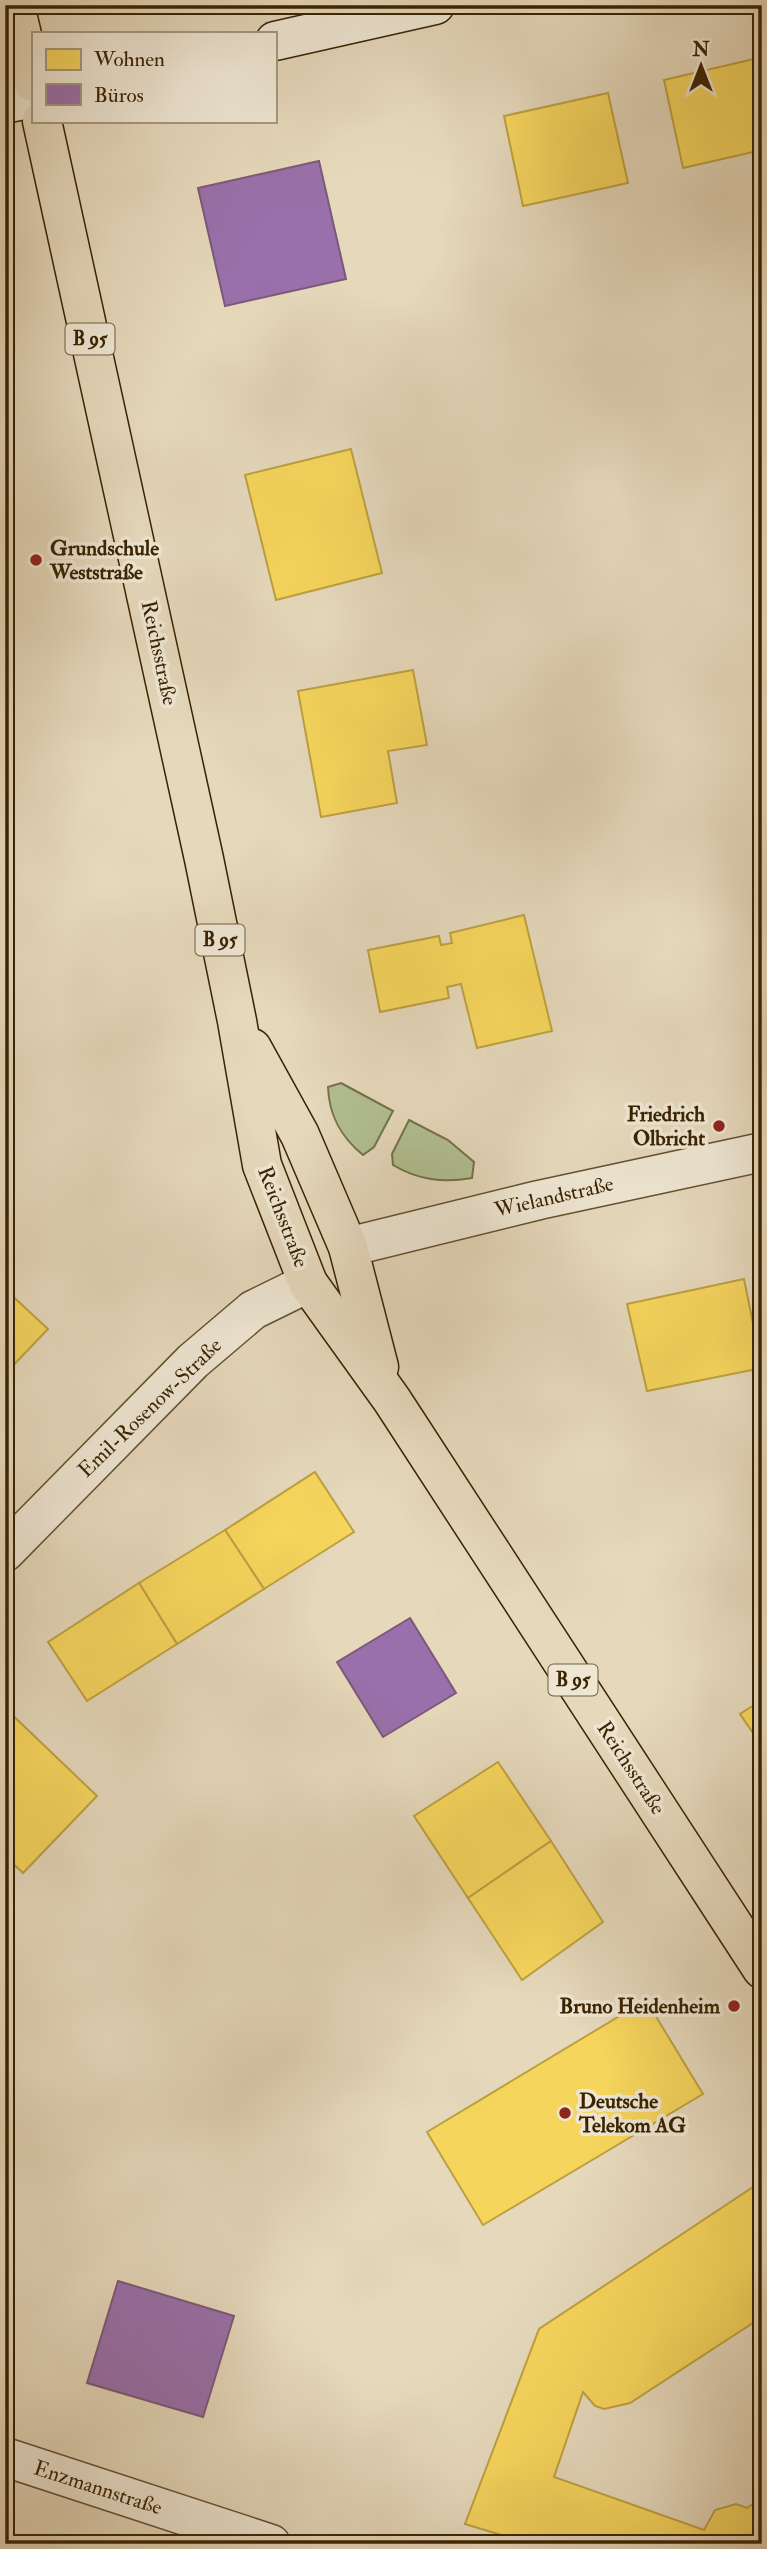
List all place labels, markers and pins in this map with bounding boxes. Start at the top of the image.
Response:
place label: Grundschule Weststraße [49,535,159,586]
marker: Grundschule Weststraße [28,552,44,568]
place label: Friedrich Olbricht [627,1101,705,1152]
marker: Friedrich Olbricht [711,1118,727,1134]
place label: Bruno Heidenheim [560,1993,721,2020]
marker: Bruno Heidenheim [726,1998,742,2014]
place label: Deutsche Telekom AG [578,2088,686,2139]
marker: Deutsche Telekom AG [557,2105,573,2121]

